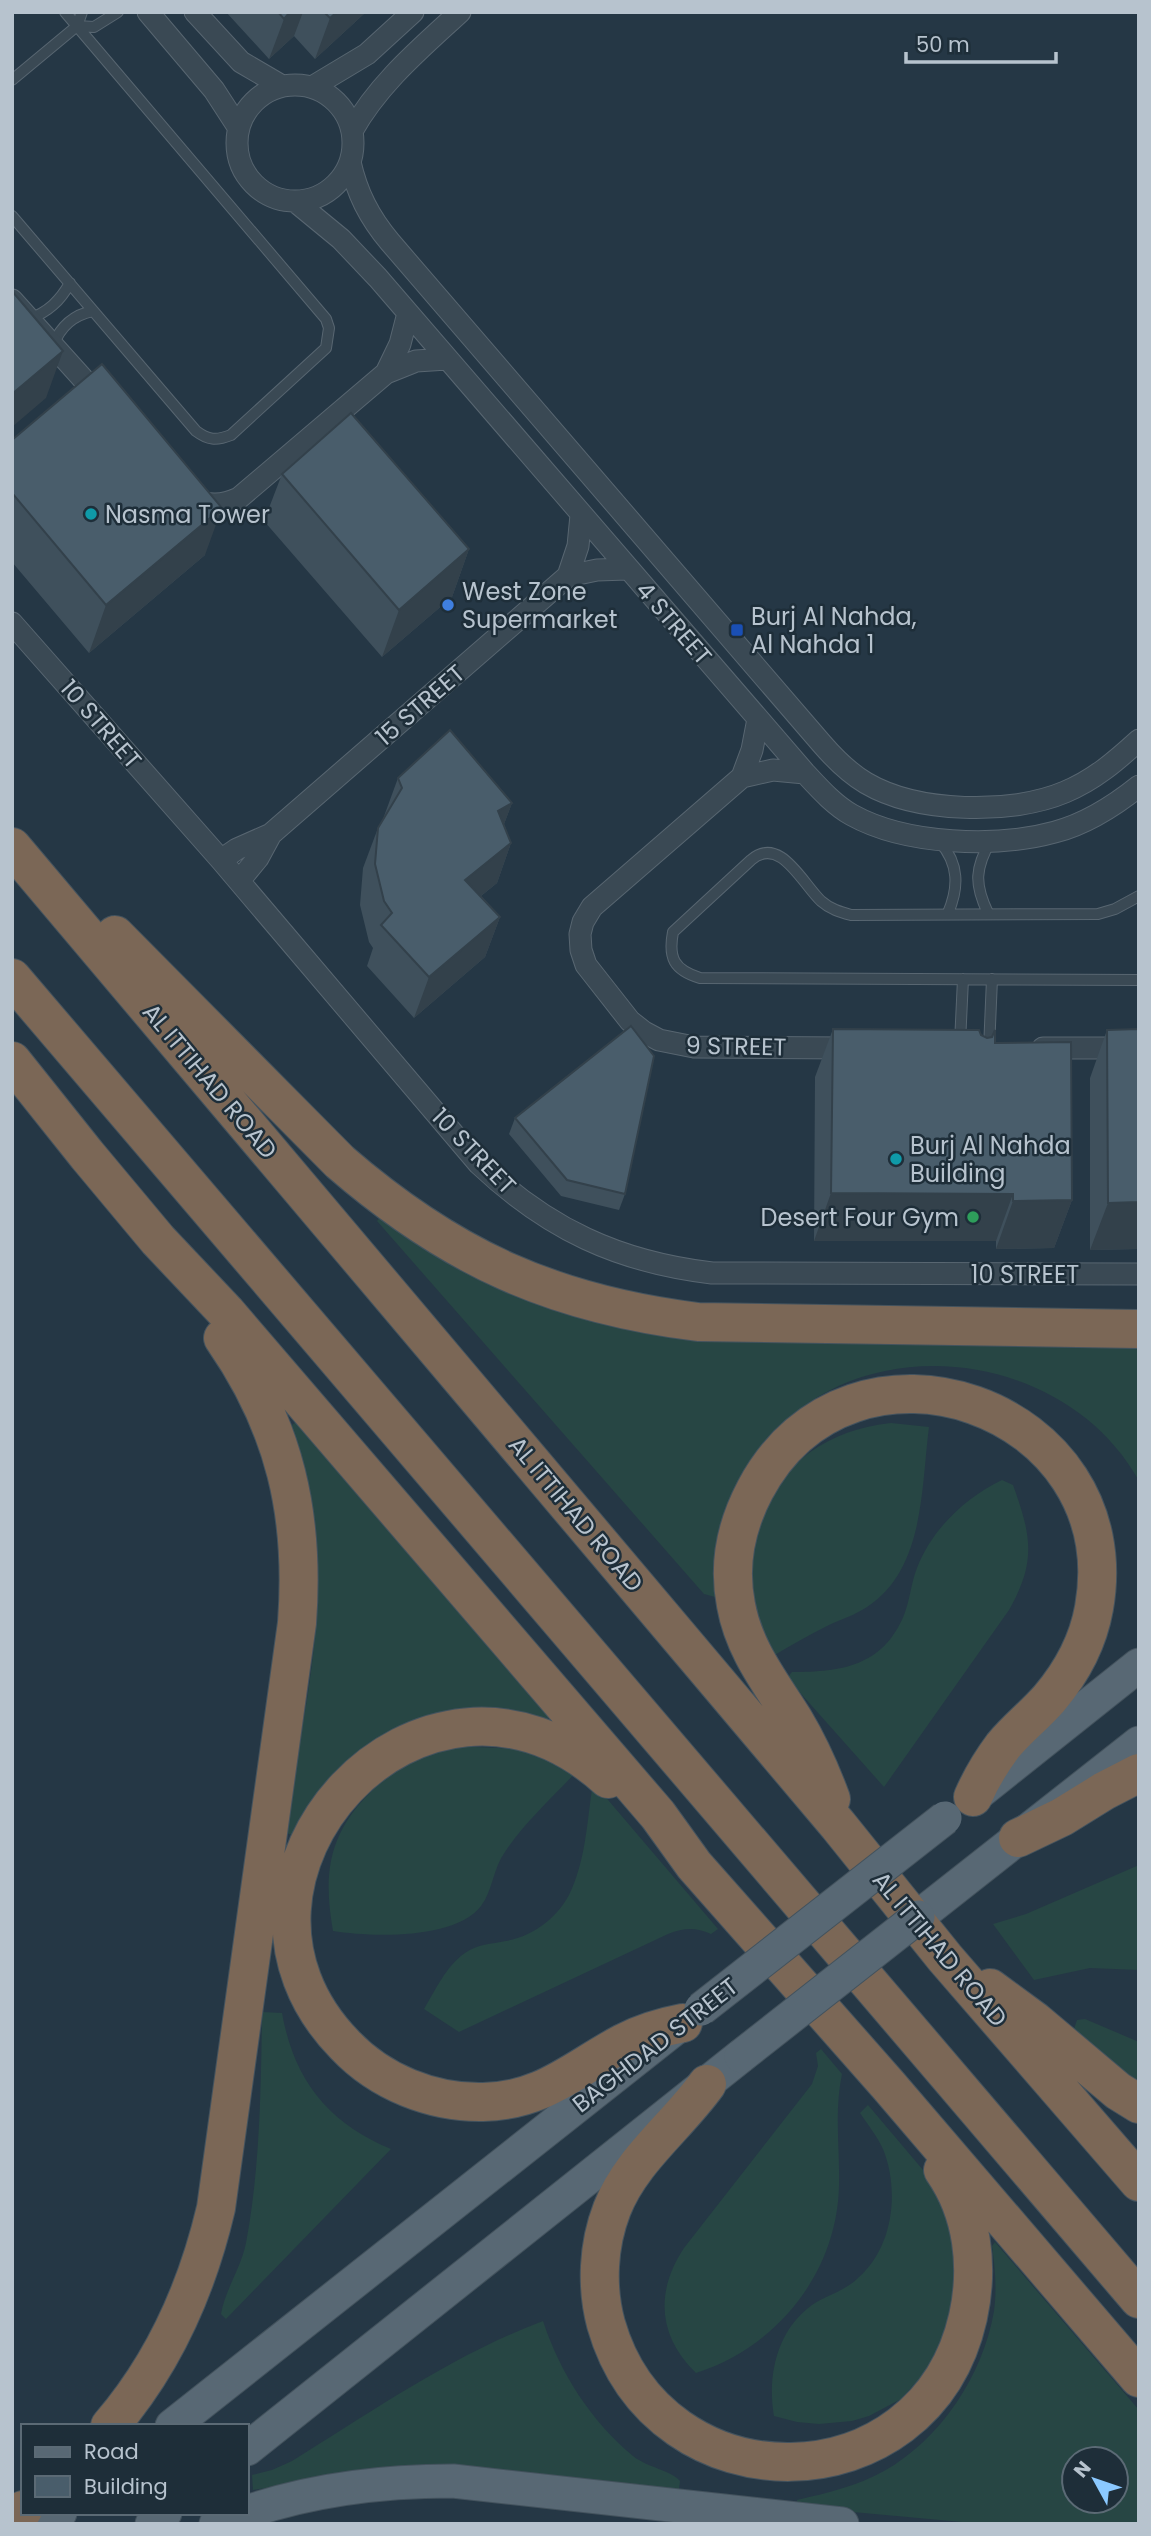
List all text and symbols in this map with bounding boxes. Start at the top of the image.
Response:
scale bar [906,21,1056,65]
text: 50 m [916,30,970,59]
place label: Nasma Tower [105,498,270,531]
marker: Nasma Tower [83,506,99,522]
street label: 4 STREET [628,574,720,672]
place label: West Zone Supermarket [462,575,617,636]
marker: West Zone Supermarket [440,597,456,613]
place label: Burj Al Nahda, Al Nahda 1 [751,600,917,661]
marker: Burj Al Nahda, Al Nahda 1 [729,622,745,638]
street label: 15 STREET [368,657,472,753]
street label: 10 STREET [53,672,149,776]
street label: AL ITTIHAD ROAD [135,996,285,1166]
street label: 9 STREET [685,1029,787,1063]
street label: 10 STREET [424,1101,524,1201]
place label: Burj Al Nahda Building [910,1129,1071,1190]
marker: Burj Al Nahda Building [888,1151,904,1167]
place label: Desert Four Gym [761,1201,959,1234]
marker: Desert Four Gym [965,1209,981,1225]
street label: 10 STREET [971,1258,1079,1291]
street label: AL ITTIHAD ROAD [501,1429,651,1599]
street label: AL ITTIHAD ROAD [865,1864,1015,2034]
street label: BAGHDAD STREET [565,1970,745,2120]
legend [21,2424,248,2515]
text: Road [84,2437,139,2466]
north arrow [1060,2445,1130,2515]
text: N [1067,2455,1097,2484]
text: Building [84,2472,168,2501]

